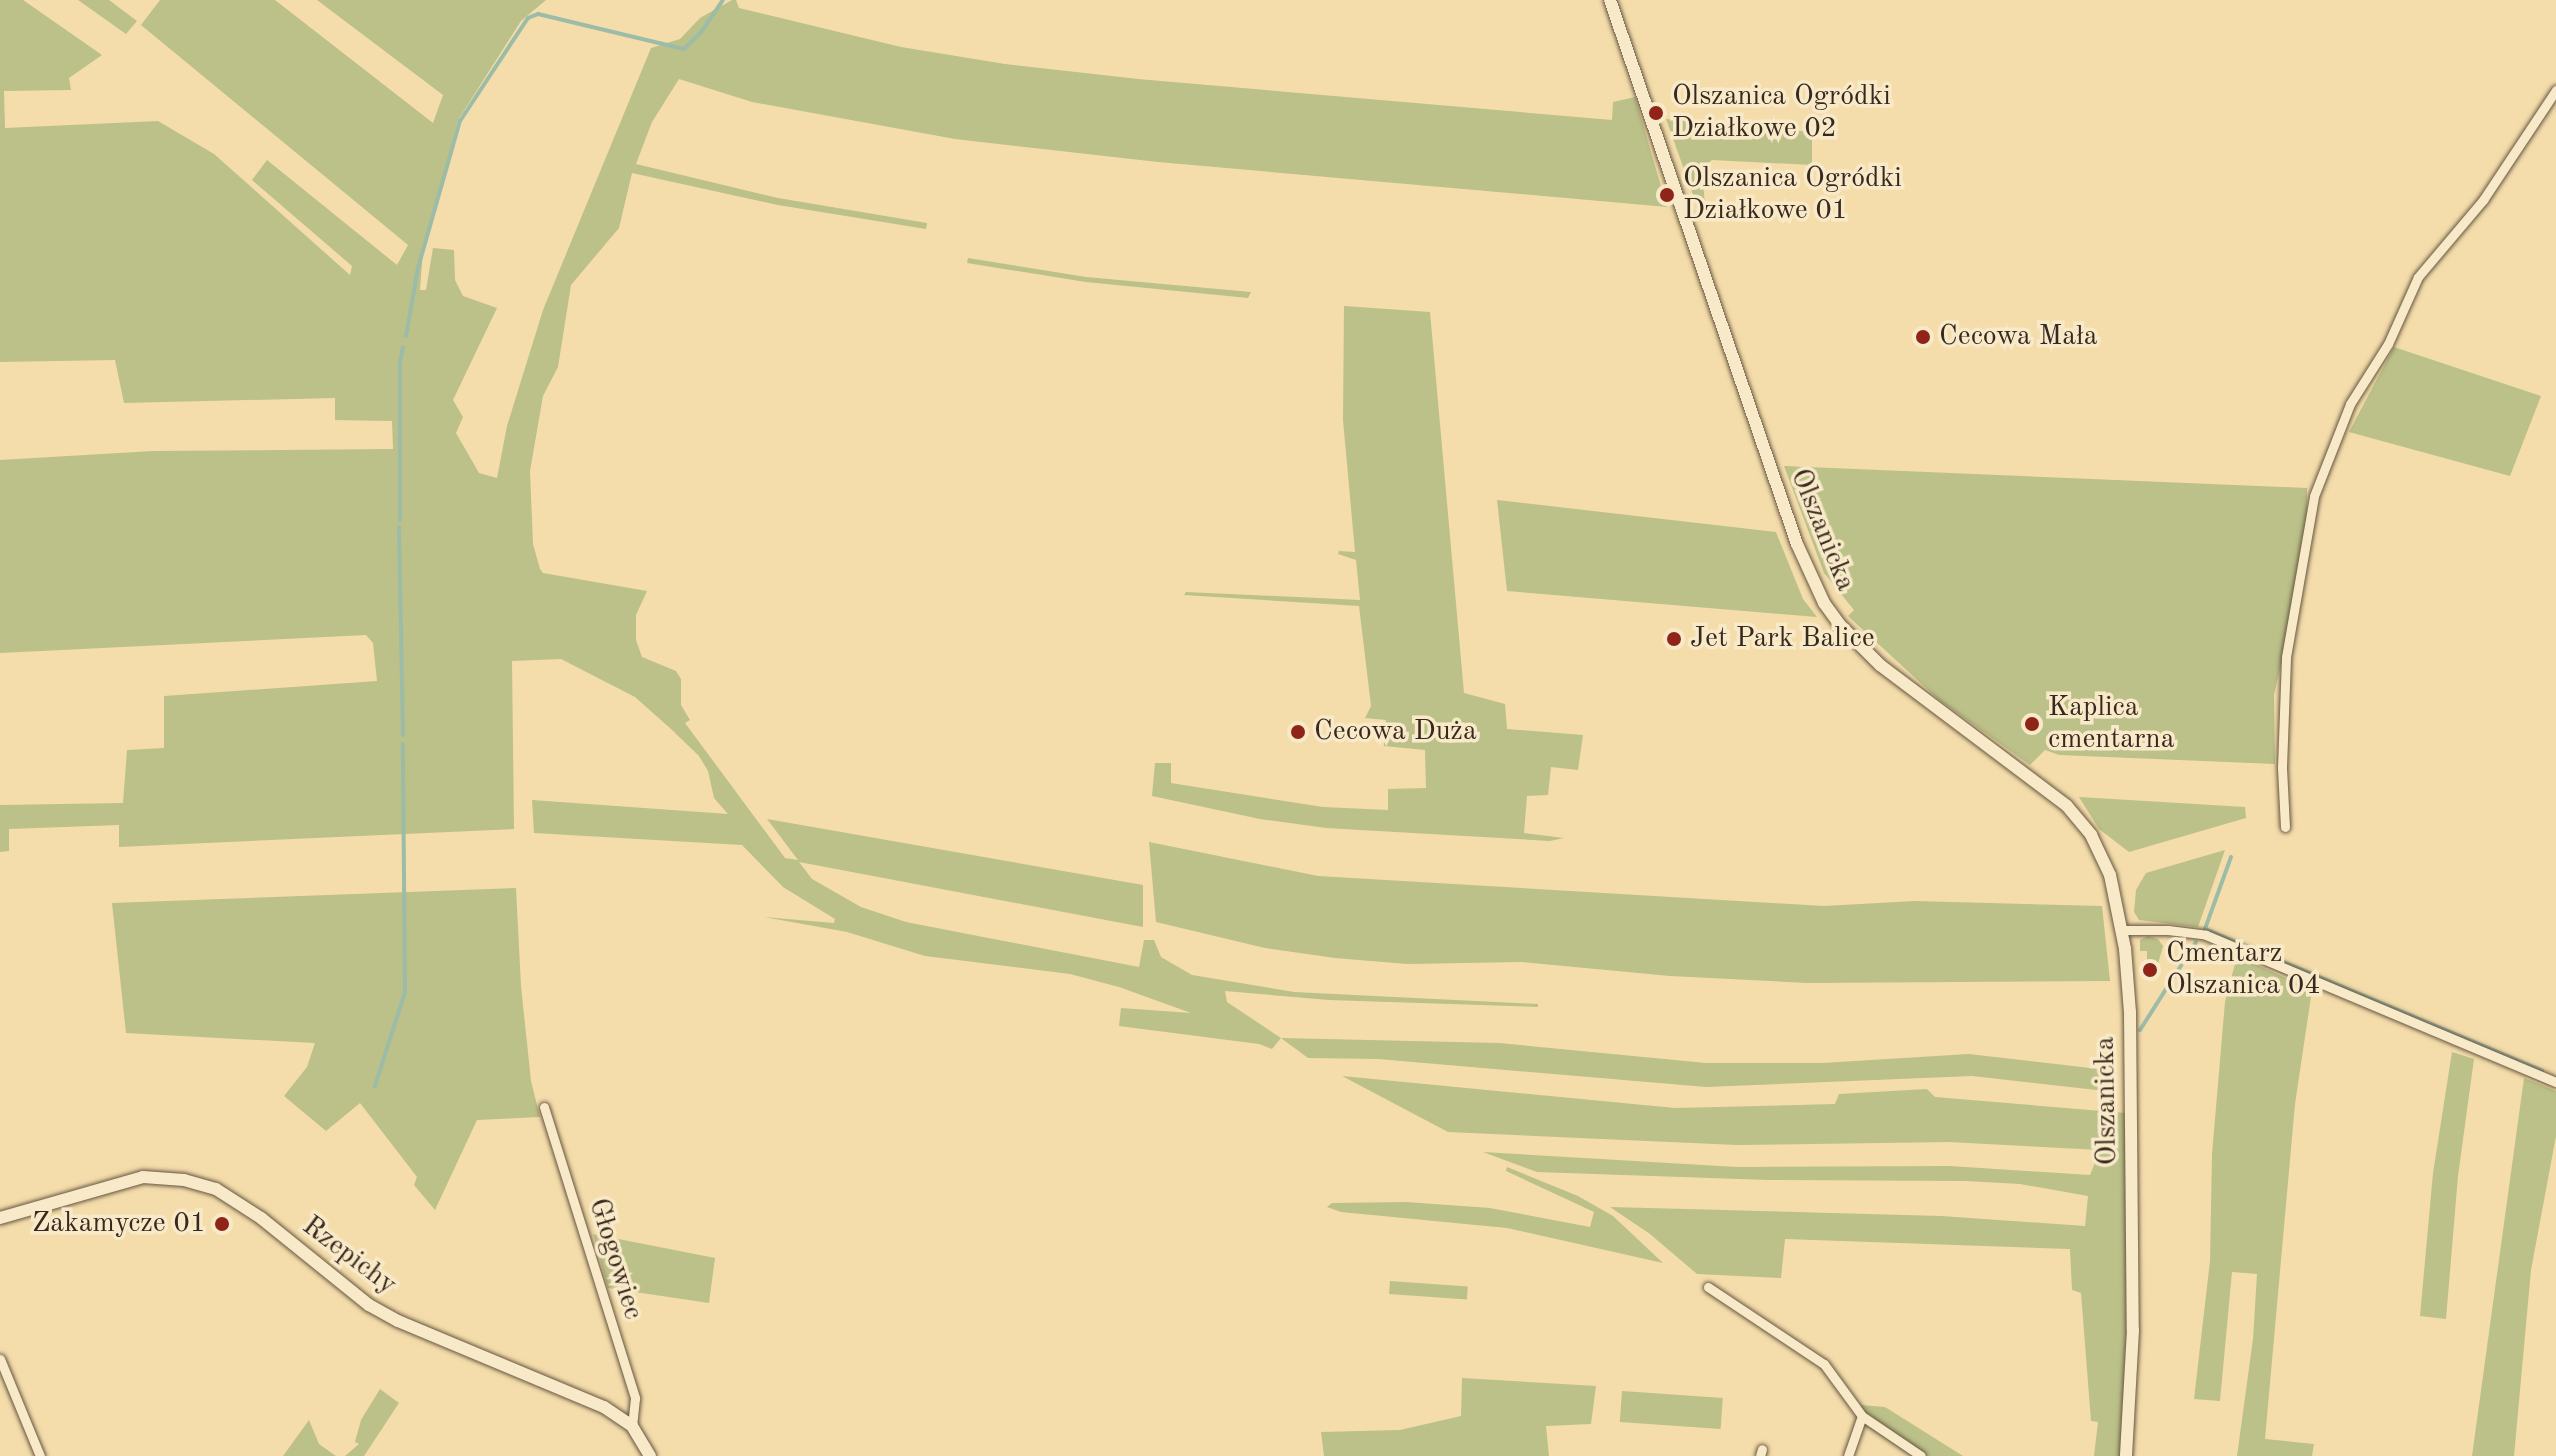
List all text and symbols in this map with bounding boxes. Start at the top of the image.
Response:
place label: Olszanica Ogródki Działkowe 02 [1672,80,1891,146]
marker: Olszanica Ogródki Działkowe 02 [1647,104,1665,122]
place label: Olszanica Ogródki Działkowe 01 [1683,162,1902,228]
marker: Olszanica Ogródki Działkowe 01 [1658,186,1676,204]
place label: Cecowa Mała [1939,320,2098,354]
marker: Cecowa Mała [1914,328,1932,346]
street label: Olszanicka [1782,464,1862,596]
place label: Jet Park Balice [1690,622,1875,656]
marker: Jet Park Balice [1665,630,1683,648]
place label: Kaplica cmentarna [2048,691,2175,757]
place label: Cecowa Duża [1314,715,1477,749]
marker: Kaplica cmentarna [2023,715,2041,733]
marker: Cecowa Duża [1289,723,1307,741]
place label: Cmentarz Olszanica 04 [2166,937,2321,1003]
marker: Cmentarz Olszanica 04 [2141,961,2159,979]
street label: Olszanicka [2089,1036,2125,1166]
street label: Głogowiec [581,1194,649,1324]
place label: Zakamycze 01 [32,1207,206,1241]
street label: Rzepichy [295,1210,403,1302]
marker: Zakamycze 01 [213,1215,231,1233]

